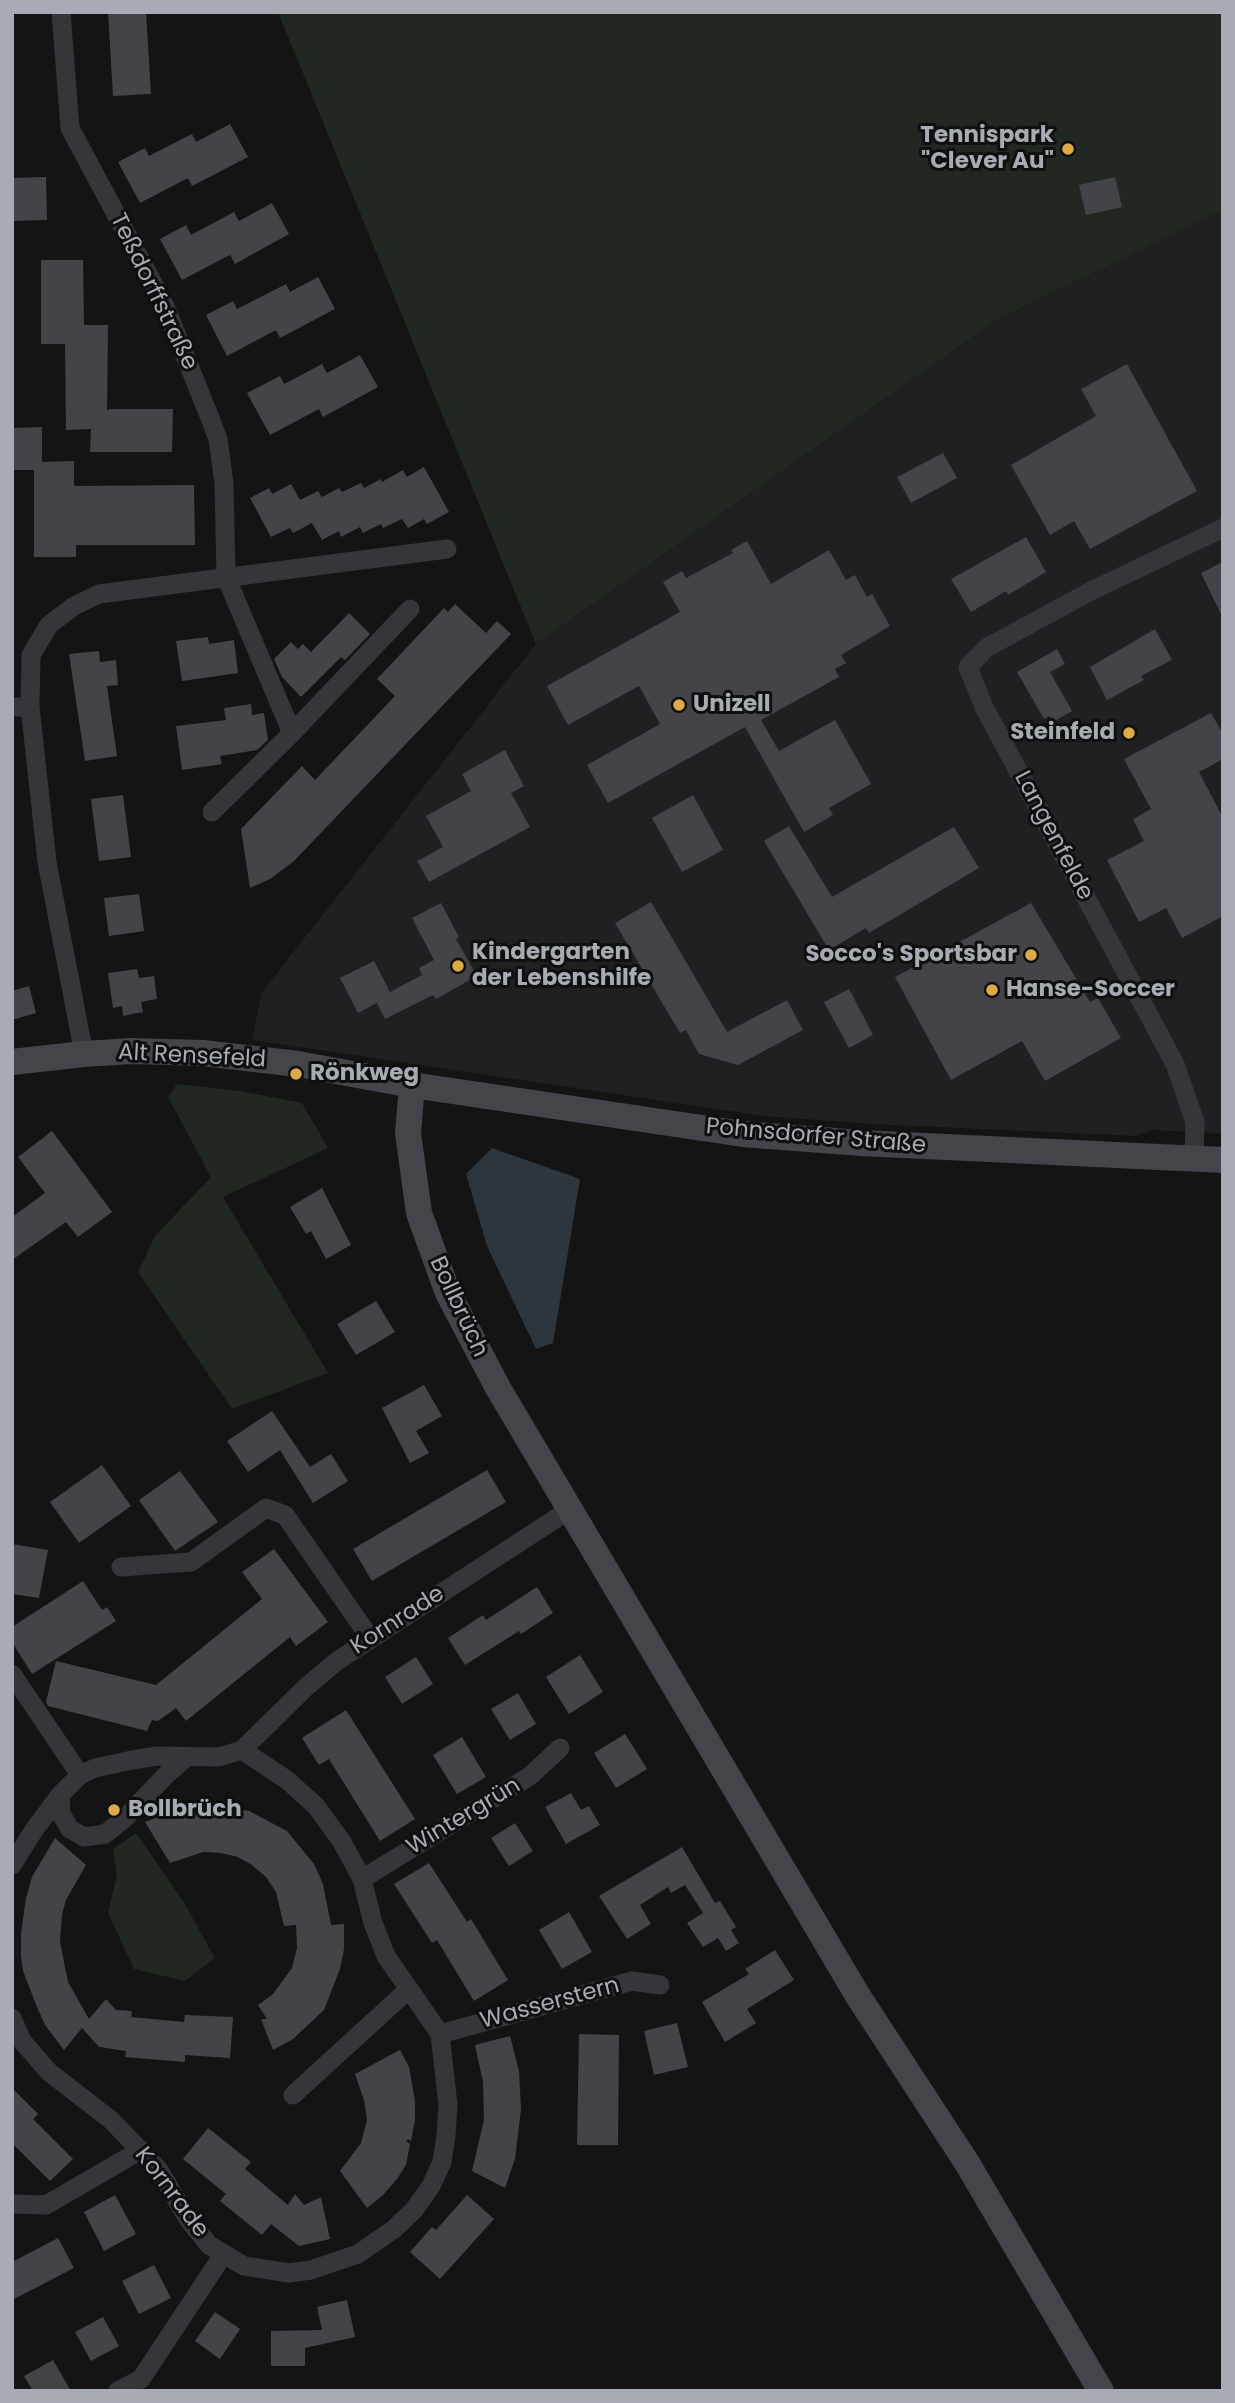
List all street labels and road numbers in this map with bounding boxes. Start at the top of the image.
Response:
street label: Teßdorffstraße [103,209,203,375]
street label: Langenfelde [1007,767,1099,905]
street label: Alt Rensefeld [117,1039,267,1075]
street label: Pohnsdorfer Straße [705,1114,927,1160]
street label: Bollbrüch [423,1252,493,1362]
street label: Kornrade [346,1581,450,1661]
street label: Wintergrün [402,1772,526,1862]
street label: Wasserstern [477,1972,623,2036]
street label: Kornrade [128,2142,214,2244]

